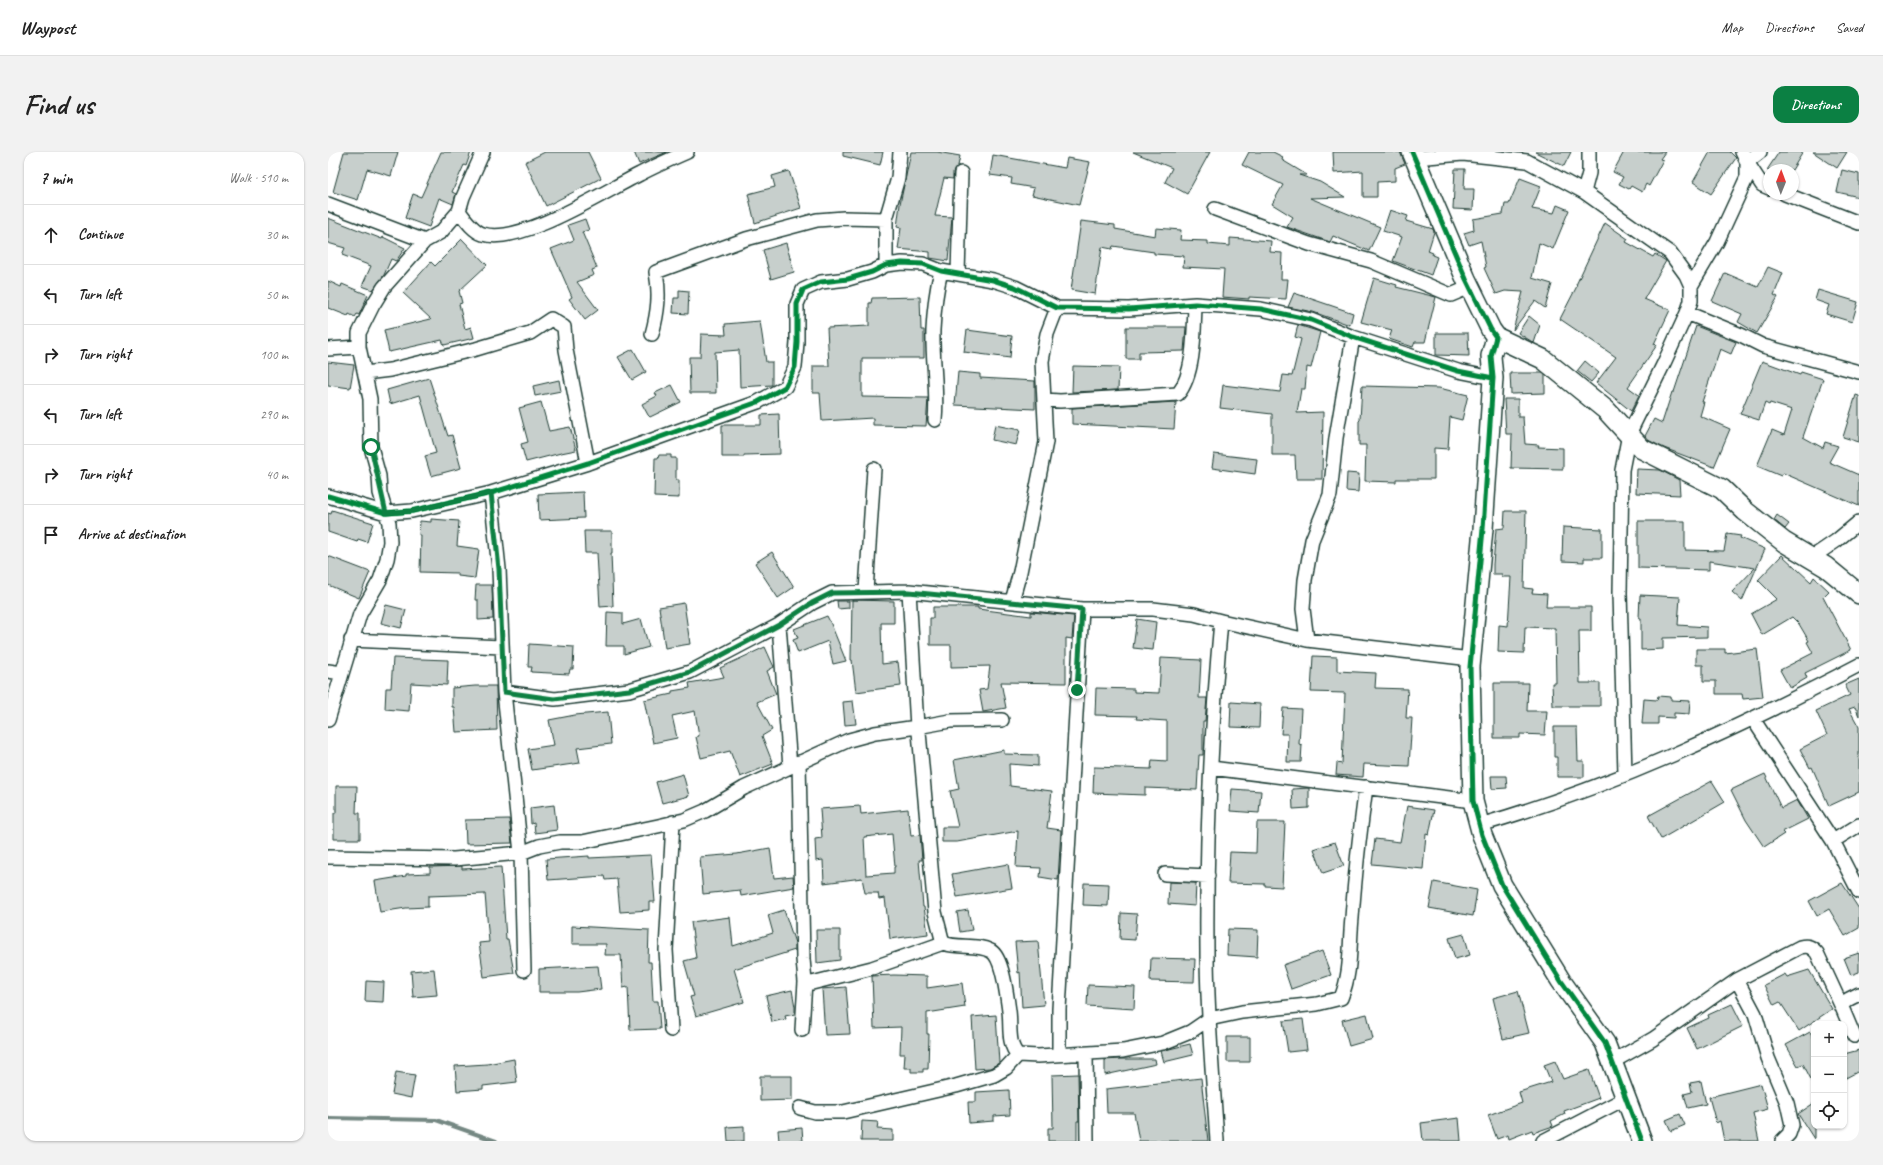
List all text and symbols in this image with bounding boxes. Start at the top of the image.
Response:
text: Waypost [20,16,75,40]
text: Map [1722,19,1743,36]
text: Directions [1765,19,1814,36]
text: Saved [1836,19,1863,36]
button: Directions [1773,86,1859,123]
text: Find us [24,87,94,122]
north arrow [1763,164,1799,200]
text: 7 min [40,168,73,189]
text: Walk · 510 m [229,170,288,186]
icon: ahead [40,224,62,246]
text: Continue [78,225,123,244]
text: 30 m [266,227,288,243]
icon: left [40,284,62,306]
text: Turn left [78,285,121,304]
text: 50 m [266,287,288,303]
icon: right [40,344,62,366]
text: Turn right [78,345,131,364]
text: 100 m [260,347,288,363]
icon: left [40,404,62,426]
text: Turn left [78,405,121,424]
text: 290 m [260,407,288,423]
route start [362,438,380,456]
icon: right [40,464,62,486]
text: Turn right [78,465,131,484]
text: 40 m [266,467,288,483]
icon: arrive [40,524,62,546]
text: Arrive at destination [78,525,185,544]
route end [1068,681,1086,699]
map controls [1811,1021,1847,1129]
button: + [1811,1021,1847,1057]
button: − [1811,1057,1847,1093]
button: locate [1811,1093,1847,1129]

